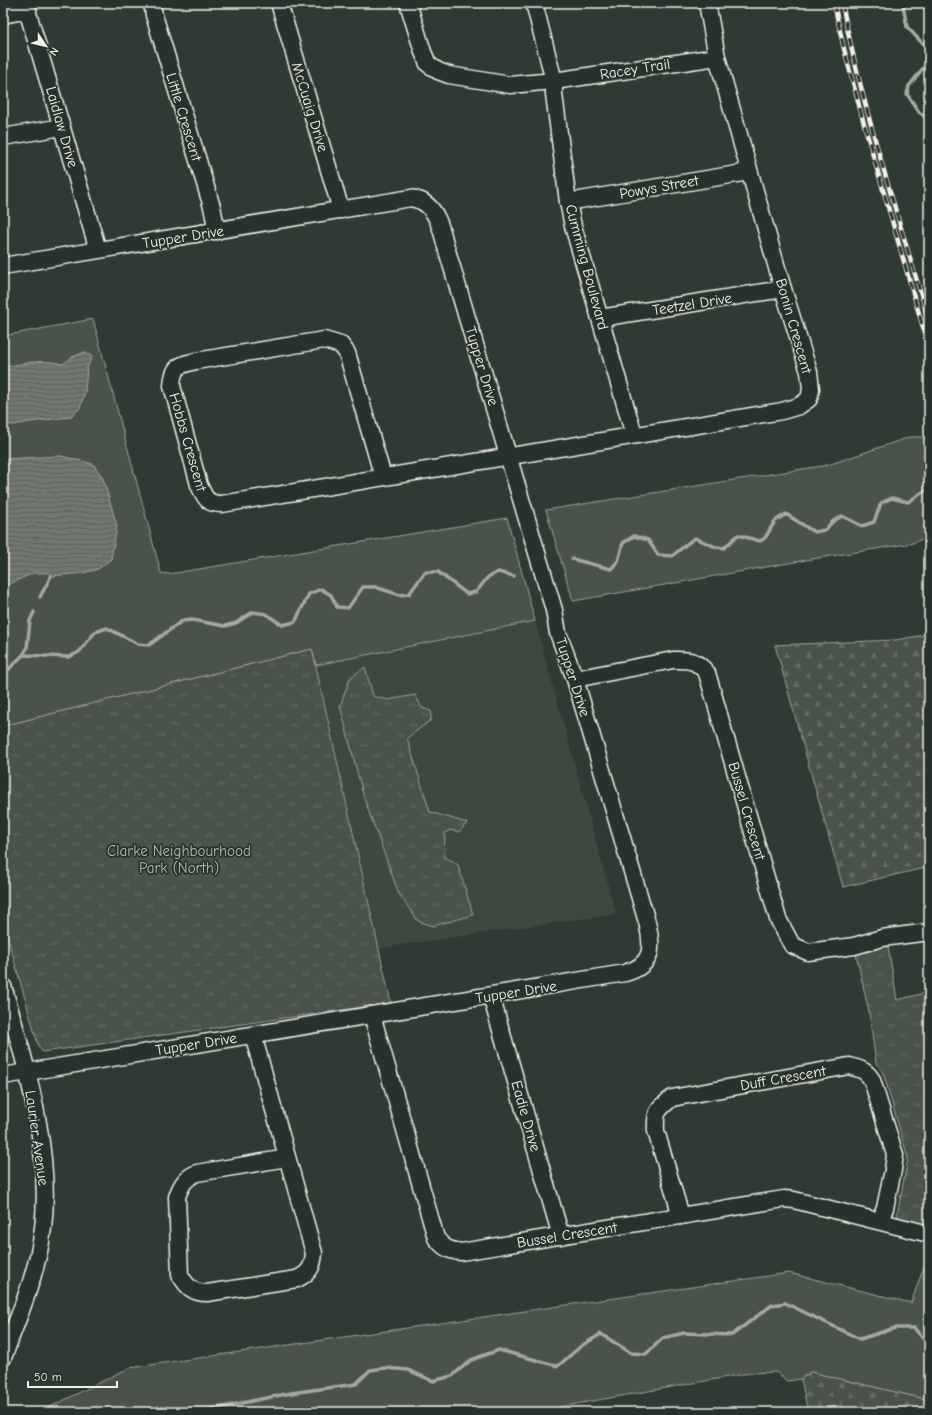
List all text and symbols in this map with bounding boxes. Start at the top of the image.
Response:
north arrow [26,26,66,66]
text: N [46,45,61,58]
street label: Racey Trail [599,55,671,83]
street label: McCuaig Drive [288,60,332,155]
street label: Little Crescent [162,71,206,164]
street label: Laidlaw Drive [42,84,82,170]
street label: Powys Street [618,171,701,203]
street label: Cumming Boulevard [562,202,612,332]
street label: Tupper Drive [141,222,225,252]
street label: Bonin Crescent [772,276,816,376]
street label: Teetzel Drive [651,289,733,319]
street label: Tupper Drive [461,324,503,408]
street label: Hobbs Crescent [165,391,211,494]
street label: Tupper Drive [552,635,594,719]
street label: Bussel Crescent [724,760,770,863]
park label: Clarke Neighbourhood Park (North) [107,842,251,877]
street label: Tupper Drive [474,977,558,1007]
street label: Tupper Drive [154,1029,238,1059]
street label: Duff Crescent [739,1062,828,1094]
street label: Eadie Drive [507,1078,545,1154]
street label: Laurier Avenue [21,1089,53,1187]
street label: Bussel Crescent [516,1218,619,1252]
scale bar [28,1363,117,1389]
text: 50 m [34,1370,62,1384]

